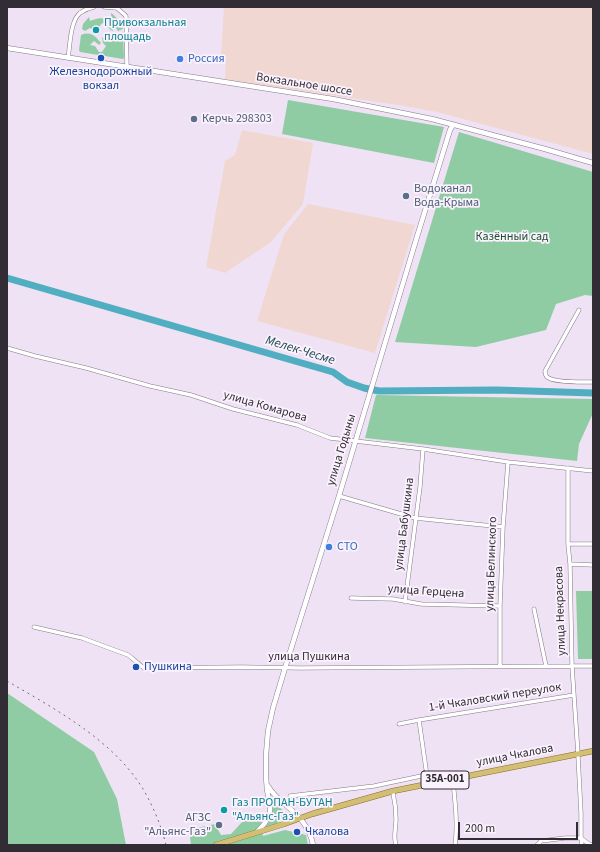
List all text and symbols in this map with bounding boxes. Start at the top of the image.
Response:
place label: Привокзальная площадь [104,16,186,44]
marker: Привокзальная площадь [91,25,101,35]
place label: Россия [188,52,225,66]
marker: Железнодорожный вокзал [96,53,106,63]
marker: Россия [175,54,185,64]
place label: Железнодорожный вокзал [50,65,152,93]
street label: Вокзальное шоссе [255,70,353,100]
place label: Керчь 298303 [202,112,272,126]
marker: Керчь 298303 [189,114,199,124]
place label: Водоканал Вода-Крыма [414,182,479,210]
marker: Водоканал Вода-Крыма [401,191,411,201]
park label: Казённый сад [476,230,548,244]
water label: Мелек-Чесме [263,333,337,369]
street label: улица Комарова [222,388,308,426]
street label: улица Годыны [324,412,360,488]
street label: улица Бабушкина [392,477,418,571]
street label: улица Белинского [483,516,501,612]
place label: СТО [337,540,358,554]
marker: СТО [324,542,334,552]
street label: улица Некрасова [552,566,570,656]
street label: улица Герцена [387,582,465,602]
street label: улица Пушкина [268,650,350,664]
place label: Пушкина [144,660,192,674]
marker: Пушкина [131,662,141,672]
street label: 1-й Чкаловский переулок [428,680,562,716]
street label: улица Чкалова [475,741,555,771]
road number: 35А-001 [421,771,469,789]
place label: Газ ПРОПАН-БУТАН "Альянс-Газ" [232,796,333,824]
marker: Газ ПРОПАН-БУТАН "Альянс-Газ" [219,805,229,815]
place label: АГЗС "Альянс-Газ" [144,811,211,839]
scale bar [460,814,580,840]
marker: АГЗС "Альянс-Газ" [214,820,224,830]
text: 200 m [465,820,495,837]
place label: Чкалова [305,825,349,839]
marker: Чкалова [292,827,302,837]

